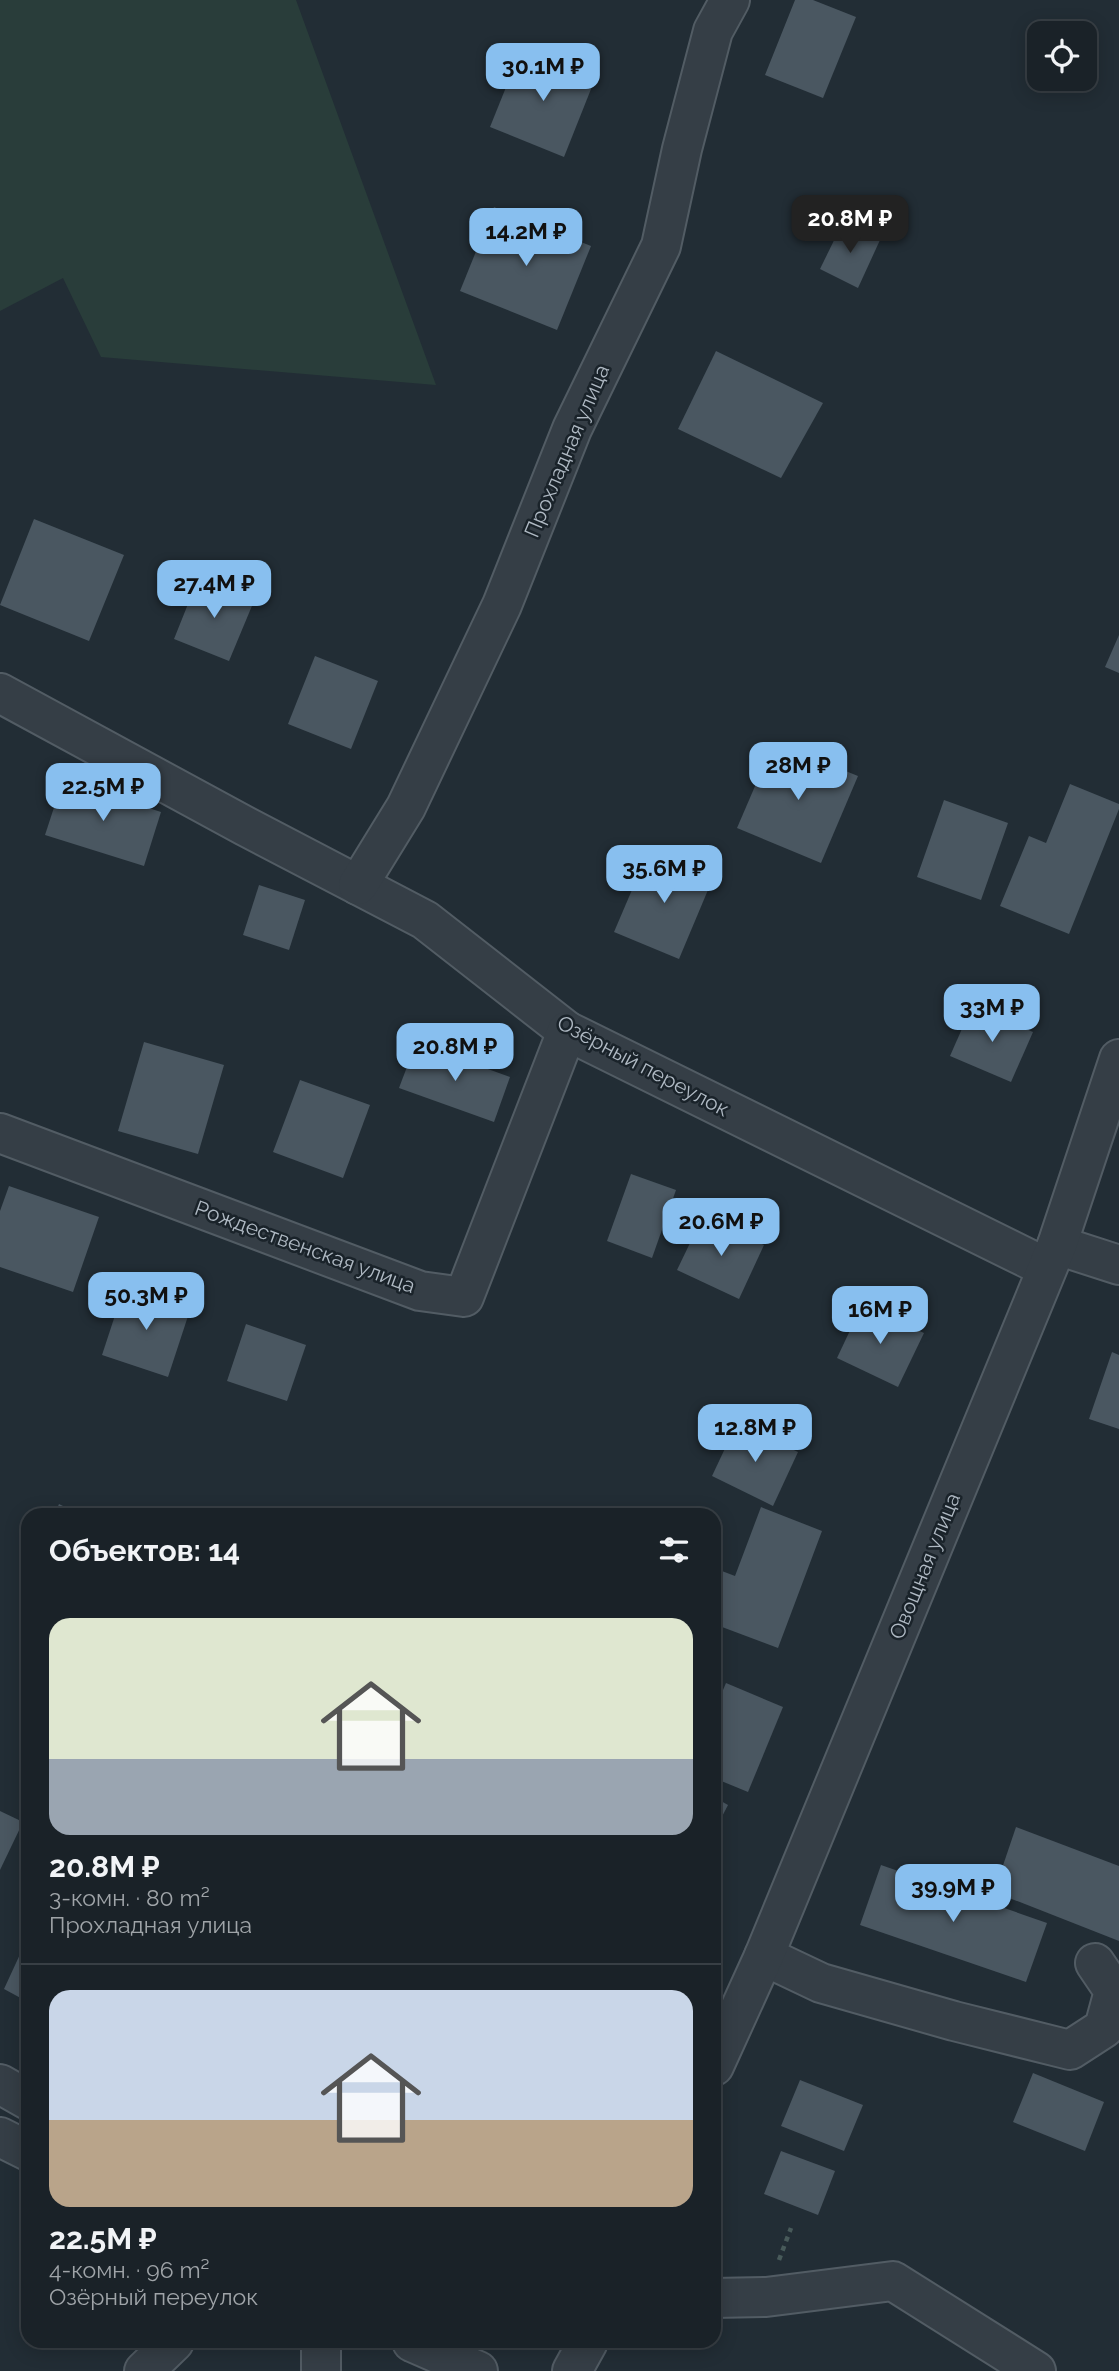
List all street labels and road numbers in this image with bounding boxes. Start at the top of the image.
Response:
street label: Прохладная улица [519,361,614,541]
street label: Озёрный переулок [553,1010,733,1121]
street label: Рождественская улица [191,1195,419,1298]
street label: Овощная улица [884,1489,965,1643]

